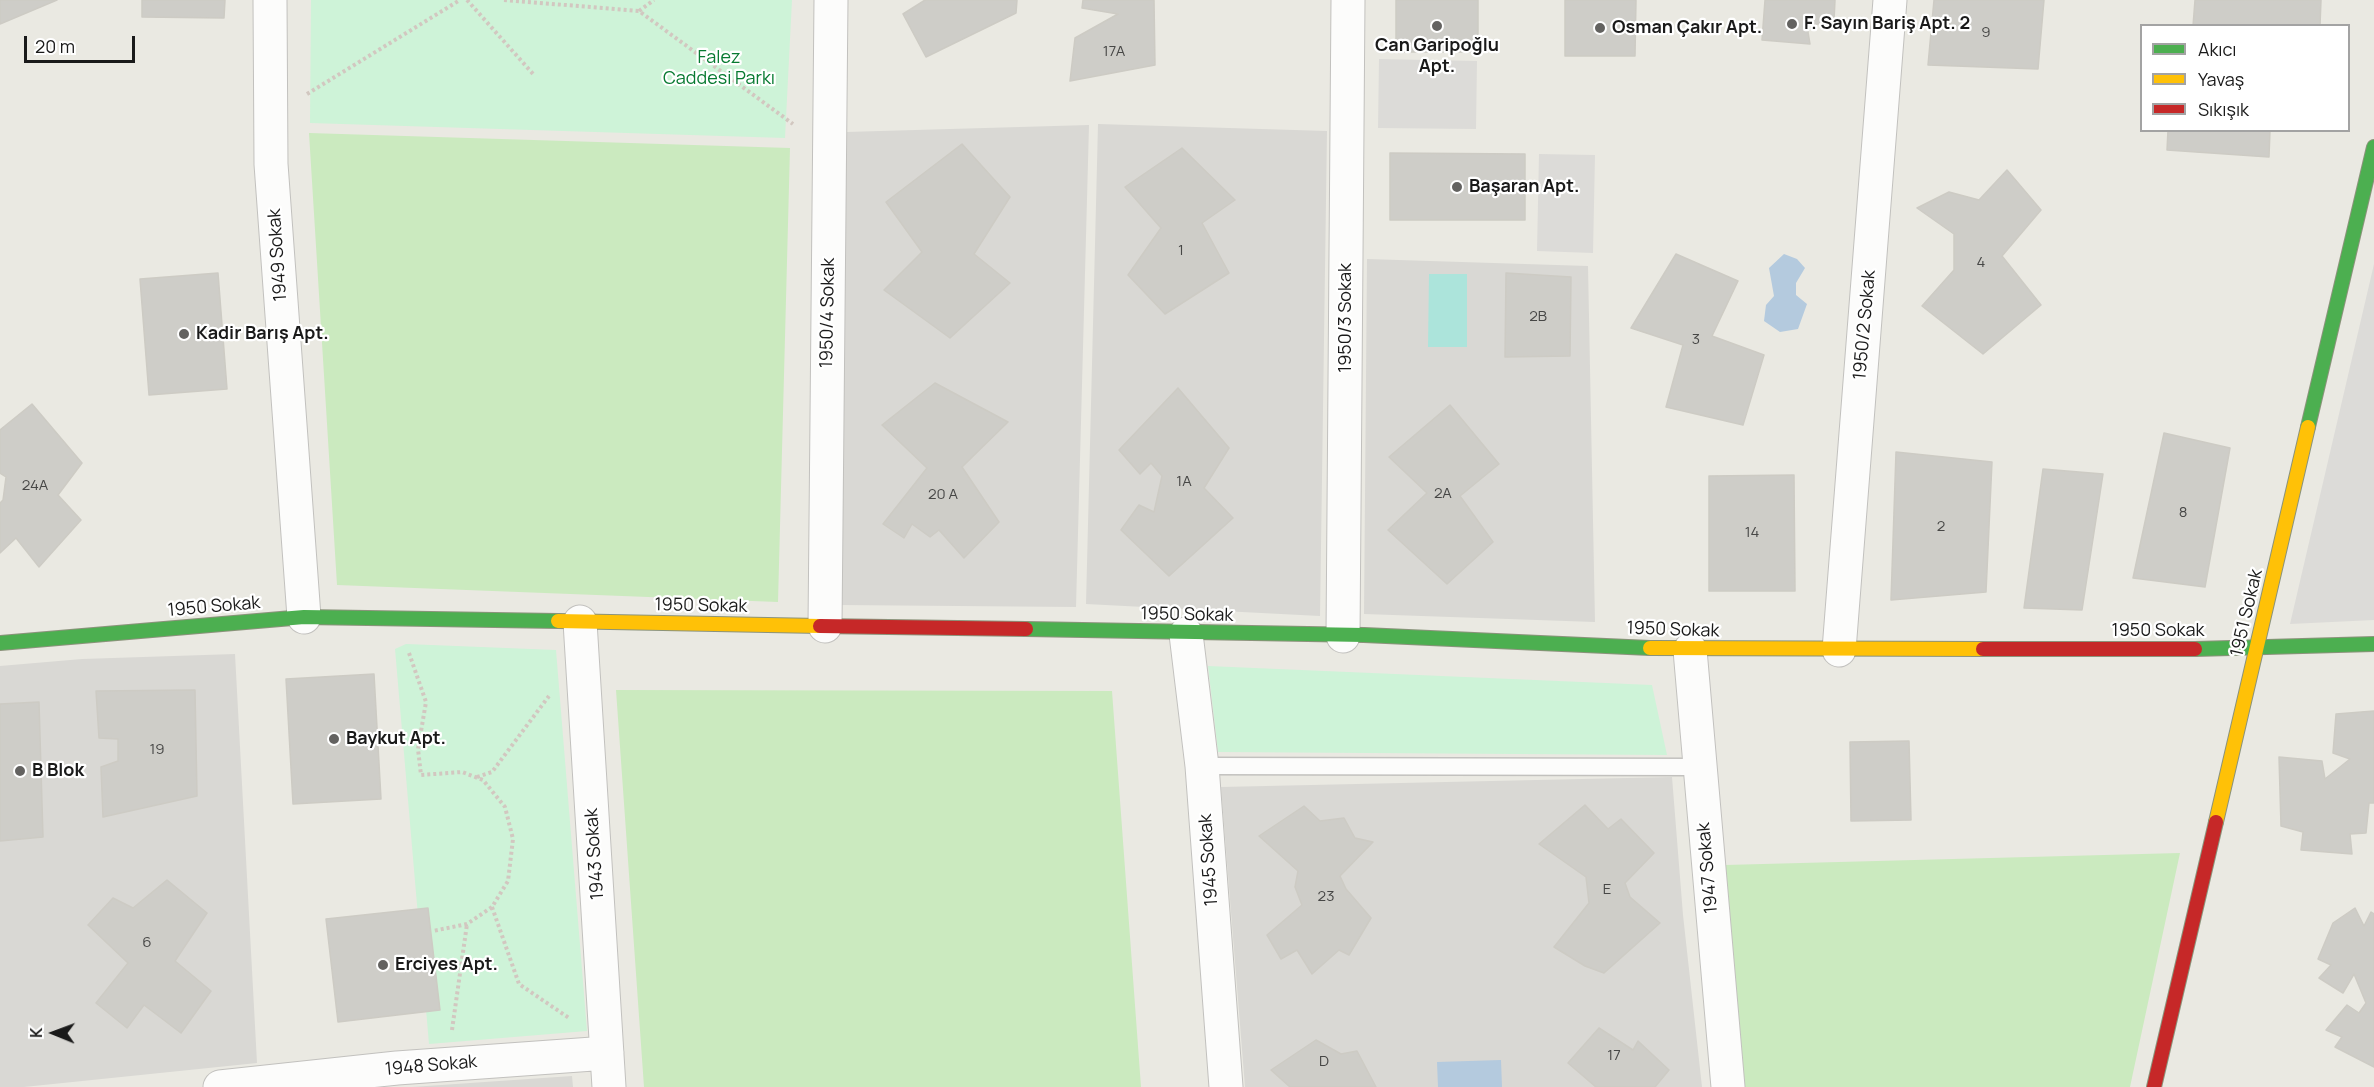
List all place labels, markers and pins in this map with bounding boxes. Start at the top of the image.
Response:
place label: F. Sayın Bariş Apt. 2 [1804,13,1970,35]
place label: Osman Çakır Apt. [1612,17,1762,39]
marker: F. Sayın Bariş Apt. 2 [1785,17,1799,31]
marker: Can Garipoğlu Apt. [1430,19,1444,33]
marker: Osman Çakır Apt. [1593,21,1607,35]
place label: Can Garipoğlu Apt. [1375,35,1499,78]
place label: Başaran Apt. [1469,176,1579,198]
marker: Başaran Apt. [1450,180,1464,194]
place label: Kadir Barış Apt. [196,323,329,345]
marker: Kadir Barış Apt. [177,327,191,341]
place label: Baykut Apt. [346,728,446,750]
marker: Baykut Apt. [327,732,341,746]
place label: B Blok [32,760,84,782]
marker: B Blok [13,764,27,778]
place label: Erciyes Apt. [395,954,498,976]
marker: Erciyes Apt. [376,958,390,972]

